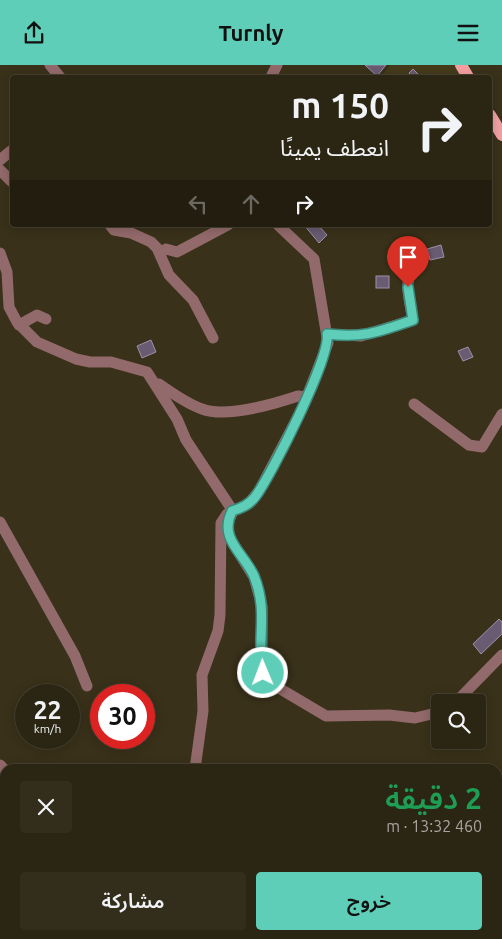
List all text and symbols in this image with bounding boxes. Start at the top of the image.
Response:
icon: share [20,19,48,47]
icon: menu [454,19,482,47]
text: Turnly [219,20,283,45]
text: 150 m [291,85,389,125]
icon: right [407,95,472,160]
text: انعطف يمينًا [280,135,389,160]
icon: left [184,190,212,218]
icon: ahead [237,190,265,218]
icon: right [290,190,318,218]
pin [387,236,429,287]
icon: arrive [394,243,422,271]
position arrow [236,646,288,698]
speed limit sign: 30 [90,684,155,749]
map controls [431,694,486,749]
button: search [431,694,486,749]
text: 22 [33,696,62,724]
text: km/h [34,722,61,735]
button: close [20,781,72,833]
text: 2 دقيقة [385,781,482,815]
text: 460 m · 13:32 [386,817,482,835]
button: مشاركة [20,872,246,930]
button: خروج [256,872,482,930]

